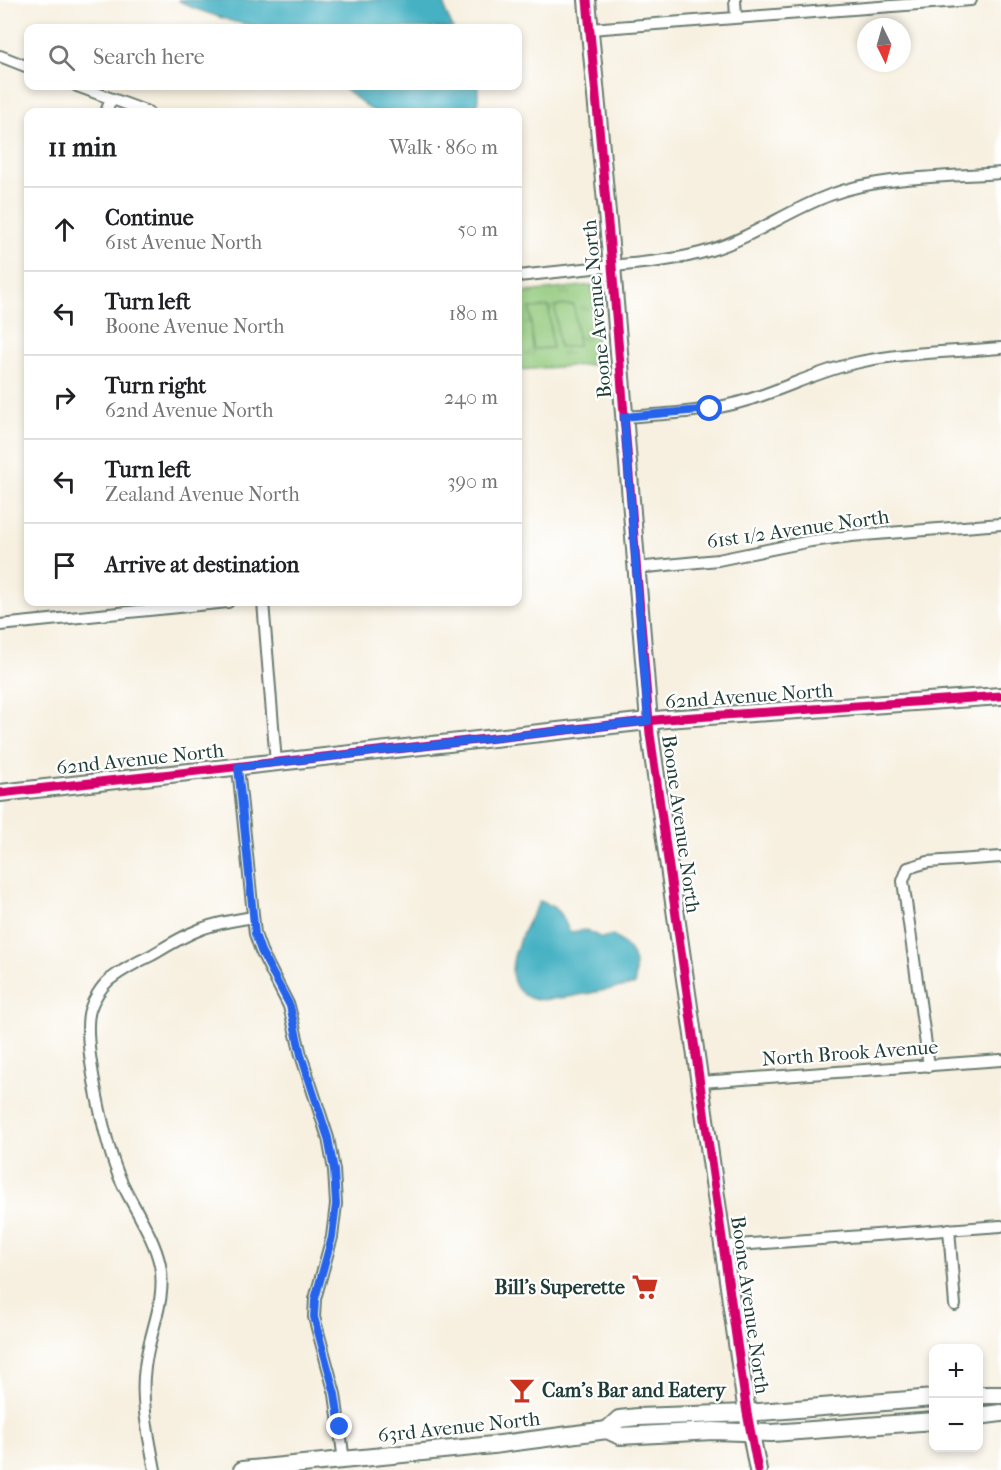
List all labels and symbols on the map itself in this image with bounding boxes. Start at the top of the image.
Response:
north arrow [857,18,911,72]
street label: Boone Avenue North [578,218,616,399]
route start [696,395,722,421]
street label: 61st 1/2 Avenue North [705,505,891,553]
street label: 62nd Avenue North [664,679,835,713]
street label: Boone Avenue North [657,734,705,915]
street label: 62nd Avenue North [55,739,226,779]
street label: North Brook Avenue [761,1035,939,1071]
street label: Boone Avenue North [726,1215,774,1396]
supermarket icon: Bill's Superette [630,1272,660,1302]
place label: Bill's Superette [494,1276,625,1299]
bar icon: Cam's Bar and Eatery [507,1375,537,1405]
place label: Cam's Bar and Eatery [542,1379,727,1402]
street label: 63rd Avenue North [377,1407,542,1447]
route end [326,1413,352,1439]

